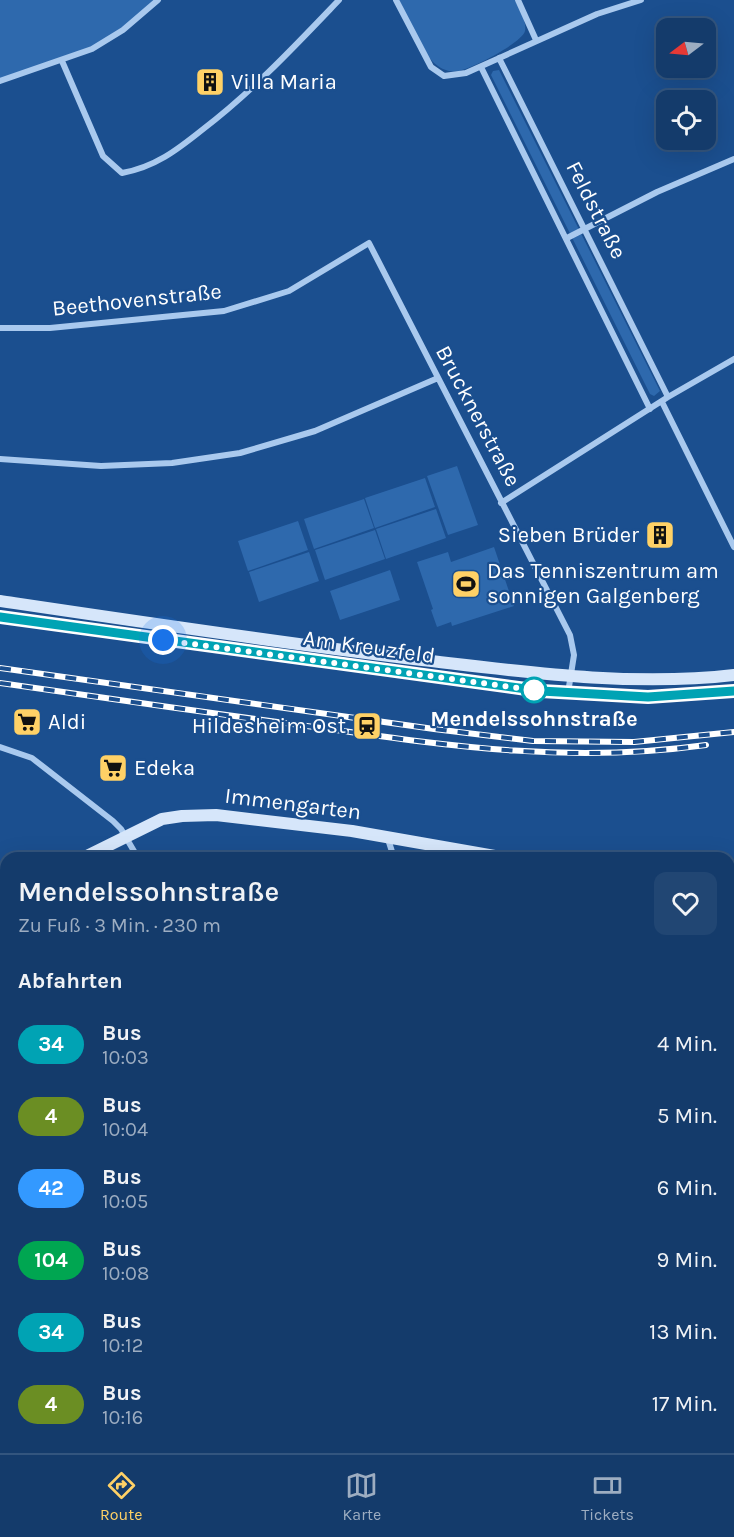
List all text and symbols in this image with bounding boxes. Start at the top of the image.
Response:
north arrow [656,18,716,78]
map controls [656,18,716,150]
building icon: Villa Maria [194,66,226,98]
place label: Villa Maria [231,69,337,95]
button: locate [656,90,716,150]
street label: Feldstraße [560,157,632,263]
street label: Beethovenstraße [51,278,223,322]
street label: Brucknerstraße [430,341,526,491]
building icon: Sieben Brüder [644,519,676,551]
place label: Sieben Brüder [498,522,639,548]
place label: Das Tenniszentrum am sonnigen Galgenberg [487,558,719,609]
sports icon: Das Tenniszentrum am sonnigen Galgenberg [450,568,482,600]
your location [148,625,178,655]
street label: Am Kreuzfeld [301,625,437,669]
marker: Mendelssohnstraße [521,677,547,703]
supermarket icon: Aldi [11,706,43,738]
place label: Mendelssohnstraße [430,706,638,732]
place label: Aldi [48,709,86,735]
station icon: Hildesheim Ost [351,710,383,742]
place label: Hildesheim Ost [192,713,346,739]
supermarket icon: Edeka [97,752,129,784]
place label: Edeka [134,755,195,781]
street label: Immengarten [223,783,363,825]
button: heart [654,872,717,935]
text: Mendelssohnstraße [18,875,279,908]
text: Zu Fuß · 3 Min. · 230 m [18,914,221,937]
text: Abfahrten [18,968,123,994]
text: Bus [102,1020,142,1046]
text: 4 Min. [657,1031,717,1057]
text: 34 [38,1032,64,1056]
text: 10:03 [102,1046,149,1069]
text: Bus [102,1092,142,1118]
text: 5 Min. [657,1103,717,1129]
text: 4 [45,1104,57,1128]
text: 10:04 [102,1118,148,1141]
text: Bus [102,1164,142,1190]
text: 6 Min. [657,1175,717,1201]
text: 42 [38,1176,64,1200]
text: 10:05 [102,1190,148,1213]
text: Bus [102,1236,142,1262]
text: 9 Min. [657,1247,717,1273]
text: 104 [34,1248,68,1272]
text: 10:08 [102,1262,149,1285]
text: Bus [102,1308,142,1334]
text: 13 Min. [649,1319,717,1345]
text: 34 [38,1320,64,1344]
text: 10:12 [102,1334,143,1357]
text: Bus [102,1380,142,1406]
text: 17 Min. [652,1391,717,1417]
text: 4 [45,1392,57,1416]
text: 10:16 [102,1406,143,1429]
tab: Route [100,1469,143,1524]
tab: Karte [343,1469,381,1524]
tab: Tickets [581,1469,634,1524]

